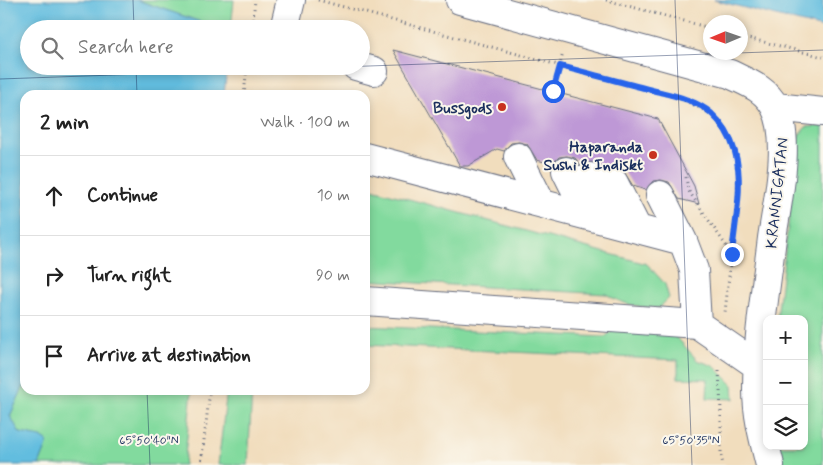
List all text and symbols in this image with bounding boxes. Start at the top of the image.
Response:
north arrow [703,15,748,60]
search box [20,20,370,75]
icon: search [38,34,66,62]
text: Search here [78,35,174,60]
route start [542,80,565,103]
place label: Bussgods [433,98,493,120]
marker: Bussgods [496,101,508,113]
text: 2 min [40,109,89,137]
text: Walk · 100 m [260,112,350,133]
place label: Haparanda Sushi & Indiskt [543,137,643,176]
street label: KRANNIGATAN [761,137,794,250]
marker: Haparanda Sushi & Indiskt [647,149,659,161]
icon: ahead [40,182,68,210]
text: Continue [87,183,158,208]
text: 10 m [317,185,350,206]
route end [721,243,744,266]
icon: right [40,262,68,290]
text: Turn right [87,263,171,288]
text: 90 m [316,265,350,286]
map controls [763,315,808,450]
button: + [763,315,808,360]
icon: arrive [40,342,68,370]
text: Arrive at destination [87,343,251,368]
button: − [763,360,808,405]
button: layers [763,405,808,450]
text: 65°50'40"N [119,433,179,449]
text: 65°50'35"N [662,433,720,449]

